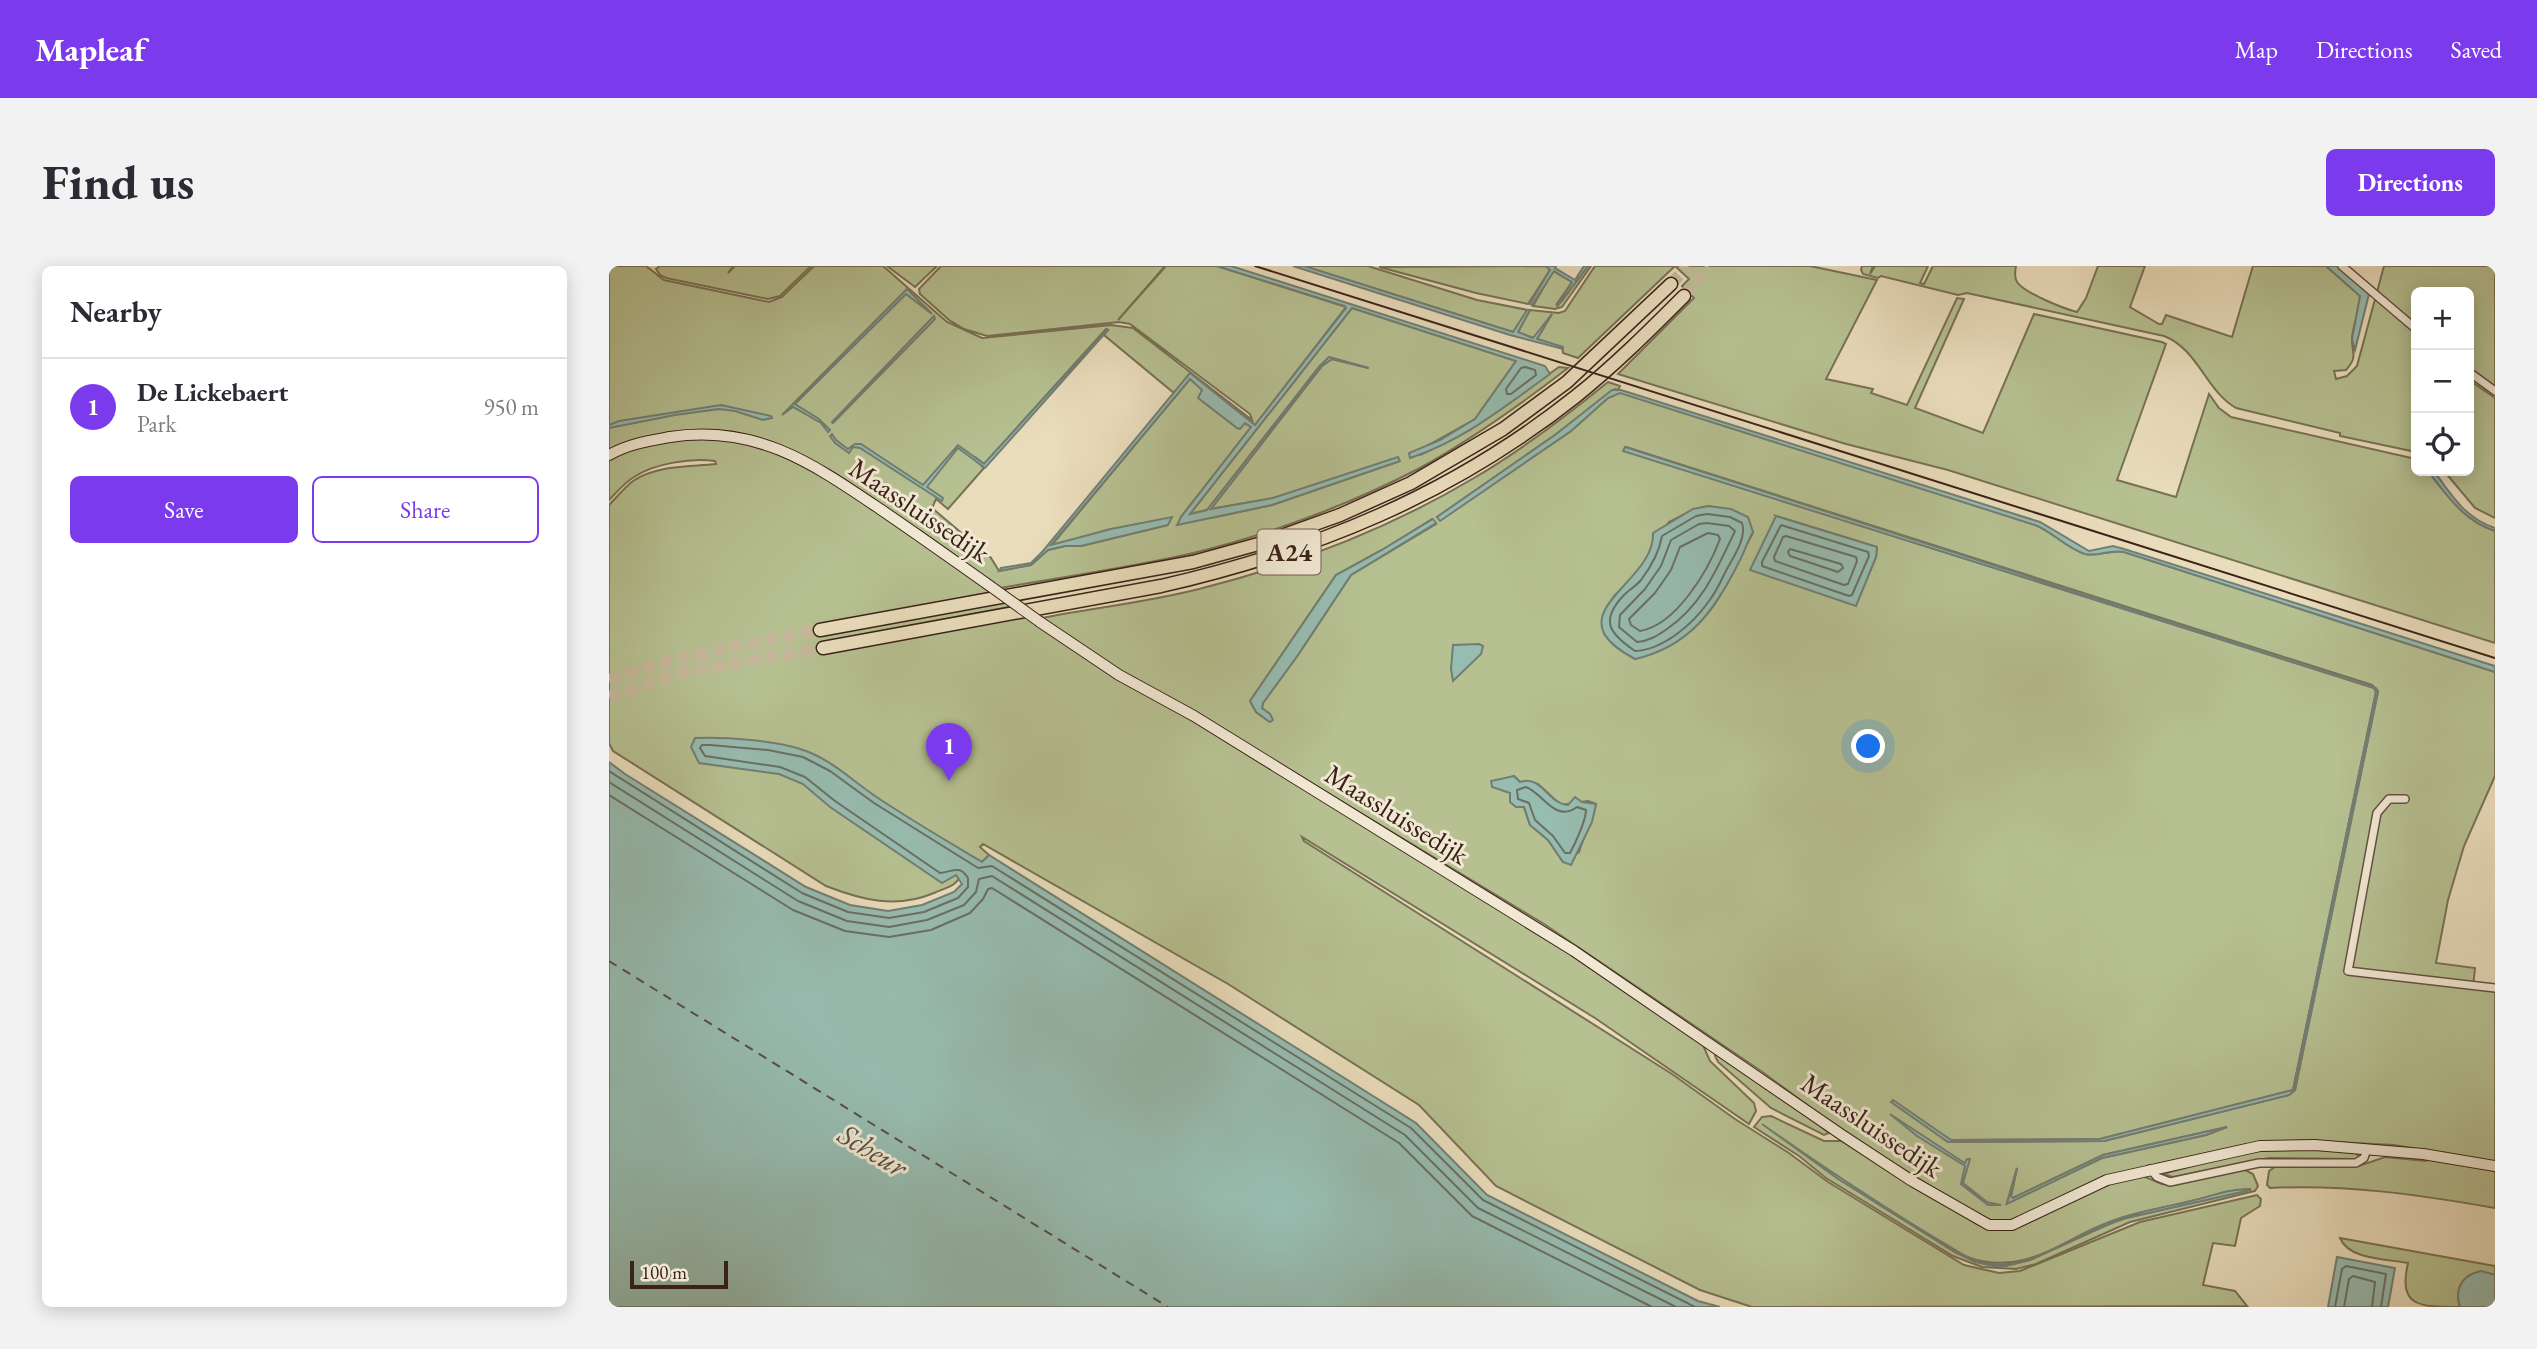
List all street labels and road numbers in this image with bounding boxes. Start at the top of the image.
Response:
street label: Maassluissedijk [843,450,998,571]
road number: A24 [1257,530,1321,574]
street label: Maassluissedijk [1318,756,1476,873]
street label: Maassluissedijk [1795,1065,1950,1186]

